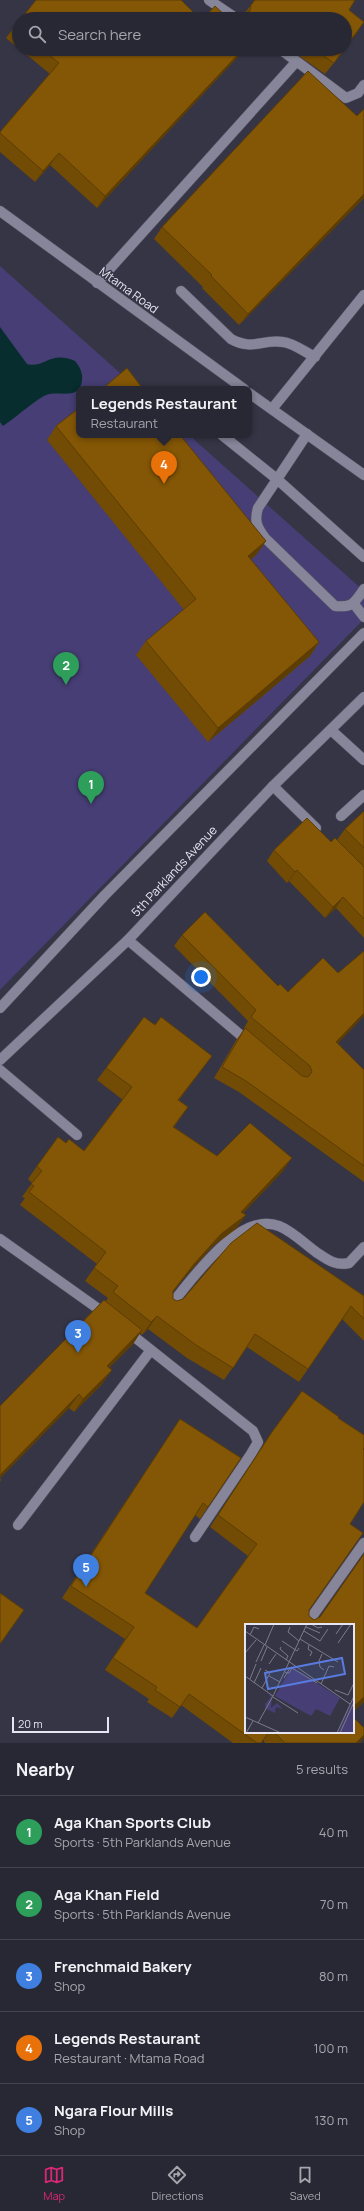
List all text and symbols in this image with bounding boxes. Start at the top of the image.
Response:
search box [12,12,352,56]
icon: search [26,23,48,45]
text: Search here [58,24,141,45]
street label: Mtama Road [96,263,162,317]
popup [76,386,252,438]
text: Legends Restaurant [91,393,237,414]
text: Restaurant [91,414,158,432]
pin: 4 [151,451,177,484]
pin: 2 [53,652,79,685]
pin: 1 [78,771,104,804]
street label: 5th Parklands Avenue [127,822,221,920]
your location [191,967,211,987]
pin: 3 [65,1320,91,1353]
pin: 5 [73,1554,99,1587]
inset map [245,1624,354,1733]
scale bar [12,1715,109,1734]
text: 20 m [18,1716,43,1731]
text: Nearby [16,1758,74,1781]
text: 5 results [296,1760,348,1778]
text: Aga Khan Sports Club [54,1812,211,1833]
text: 1 [26,1823,32,1841]
text: 40 m [319,1823,348,1841]
text: Sports · 5th Parklands Avenue [54,1833,231,1851]
text: Aga Khan Field [54,1884,160,1905]
text: 2 [25,1895,33,1913]
text: 70 m [320,1895,348,1913]
text: Sports · 5th Parklands Avenue [54,1905,231,1923]
text: Frenchmaid Bakery [54,1956,192,1977]
text: 3 [25,1967,33,1985]
text: 80 m [319,1967,348,1985]
text: Shop [54,1977,85,1995]
text: Legends Restaurant [54,2028,201,2049]
text: 4 [25,2039,33,2057]
text: 100 m [313,2039,348,2057]
text: Restaurant · Mtama Road [54,2049,205,2067]
text: Ngara Flour Mills [54,2100,173,2121]
text: 5 [25,2111,33,2129]
text: 130 m [314,2111,348,2129]
text: Shop [54,2121,85,2139]
tab: Map [43,2164,65,2203]
tab: Directions [151,2164,204,2203]
tab: Saved [290,2164,321,2203]

